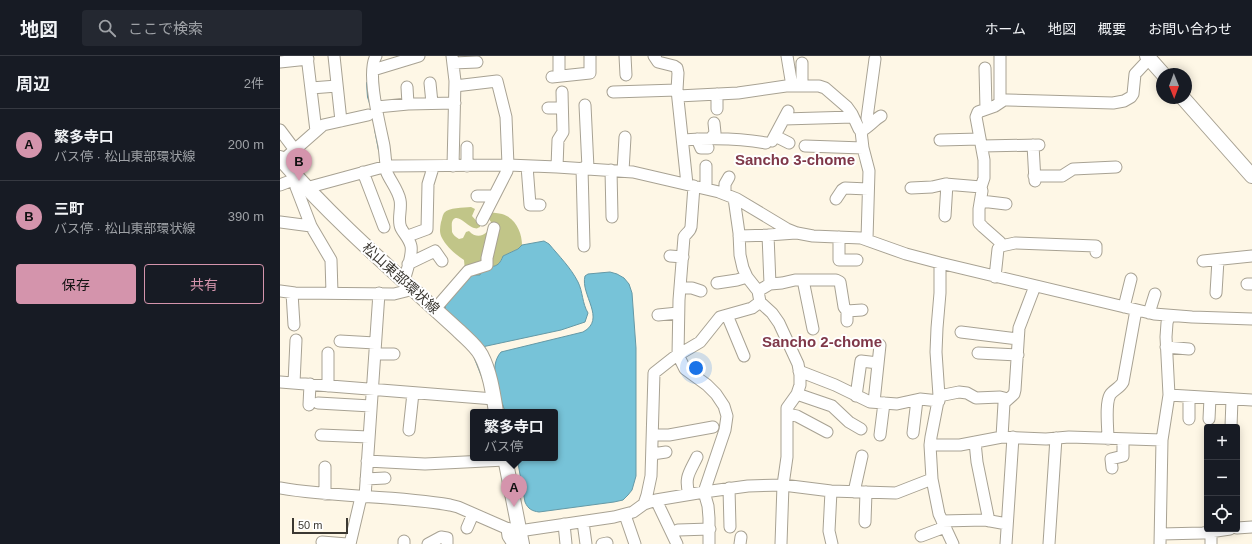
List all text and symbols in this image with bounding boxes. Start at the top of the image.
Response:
search box [82,10,362,46]
icon: search [96,17,118,39]
text: 地図 [20,19,58,40]
text: ここで検索 [128,20,203,37]
text: ホーム [984,21,1026,37]
text: 地図 [1048,21,1076,37]
text: 概要 [1098,21,1126,37]
text: お問い合わせ [1148,21,1232,37]
north arrow [1156,68,1192,104]
text: 周辺 [16,75,50,94]
text: 2件 [244,76,264,91]
text: 繁多寺口 [54,128,114,145]
text: A [24,137,34,152]
text: 200 m [228,137,264,152]
pin: B [286,148,312,181]
text: バス停 · 松山東部環状線 [54,149,196,164]
district label: Sancho 3-chome [735,151,855,168]
text: 三町 [54,200,84,217]
text: B [24,209,34,224]
text: 390 m [228,209,264,224]
text: バス停 · 松山東部環状線 [54,221,196,236]
street label: 松山東部環状線 [359,239,443,317]
button: 保存 [16,264,136,304]
button: 共有 [144,264,264,304]
district label: Sancho 2-chome [762,333,882,350]
your location [686,358,706,378]
popup [470,409,558,461]
text: 繁多寺口 [484,418,544,435]
map controls [1204,424,1240,532]
button: + [1204,424,1240,460]
text: バス停 [484,439,523,454]
button: − [1204,460,1240,496]
pin: A [501,474,527,507]
button: locate [1204,496,1240,532]
scale bar [292,516,348,535]
text: 50 m [298,519,322,531]

